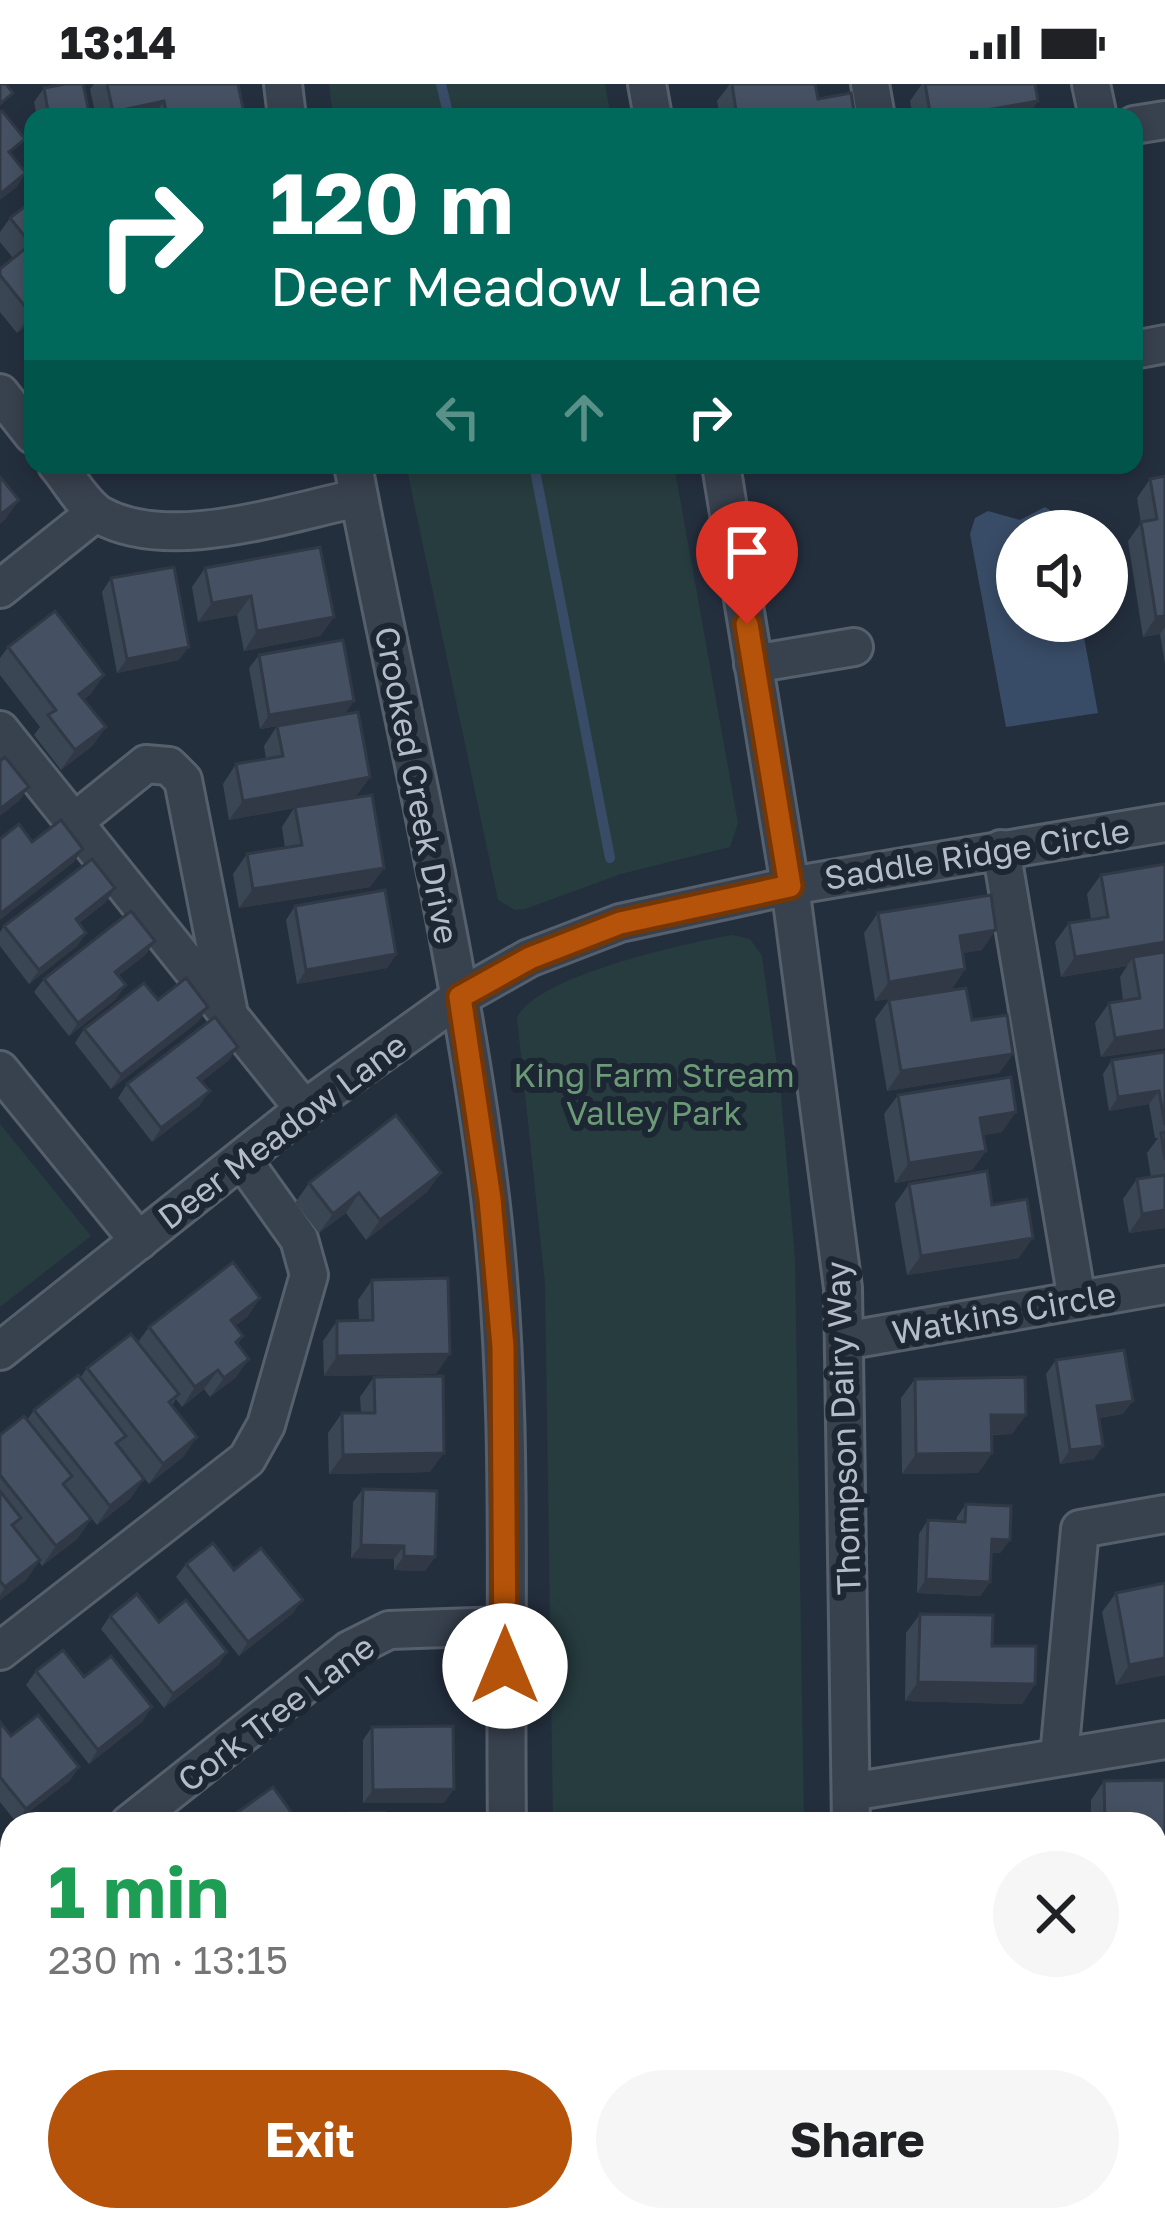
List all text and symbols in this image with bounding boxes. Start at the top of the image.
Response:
text: 13:14 [60,15,176,69]
text: 120 m [270,152,514,252]
icon: right [72,156,228,312]
text: Deer Meadow Lane [270,253,762,318]
icon: left [425,384,491,450]
icon: ahead [551,384,617,450]
icon: right [677,384,743,450]
pin [696,501,798,624]
map controls [996,510,1128,642]
button: sound [996,510,1128,642]
icon: arrive [714,519,780,585]
street label: Crooked Creek Drive [368,623,467,947]
street label: Saddle Ridge Circle [822,810,1132,897]
street label: Deer Meadow Lane [150,1025,413,1237]
park label: King Farm Stream Valley Park [513,1055,795,1132]
street label: Thompson Dairy Way [817,1260,868,1596]
street label: Watkins Circle [889,1274,1119,1351]
position arrow [442,1603,568,1729]
street label: Cork Tree Lane [170,1626,382,1799]
text: 1 min [48,1847,229,1934]
button: close [993,1851,1119,1977]
text: 230 m · 13:15 [48,1936,288,1983]
button: Exit [48,2070,572,2208]
button: Share [596,2070,1119,2208]

